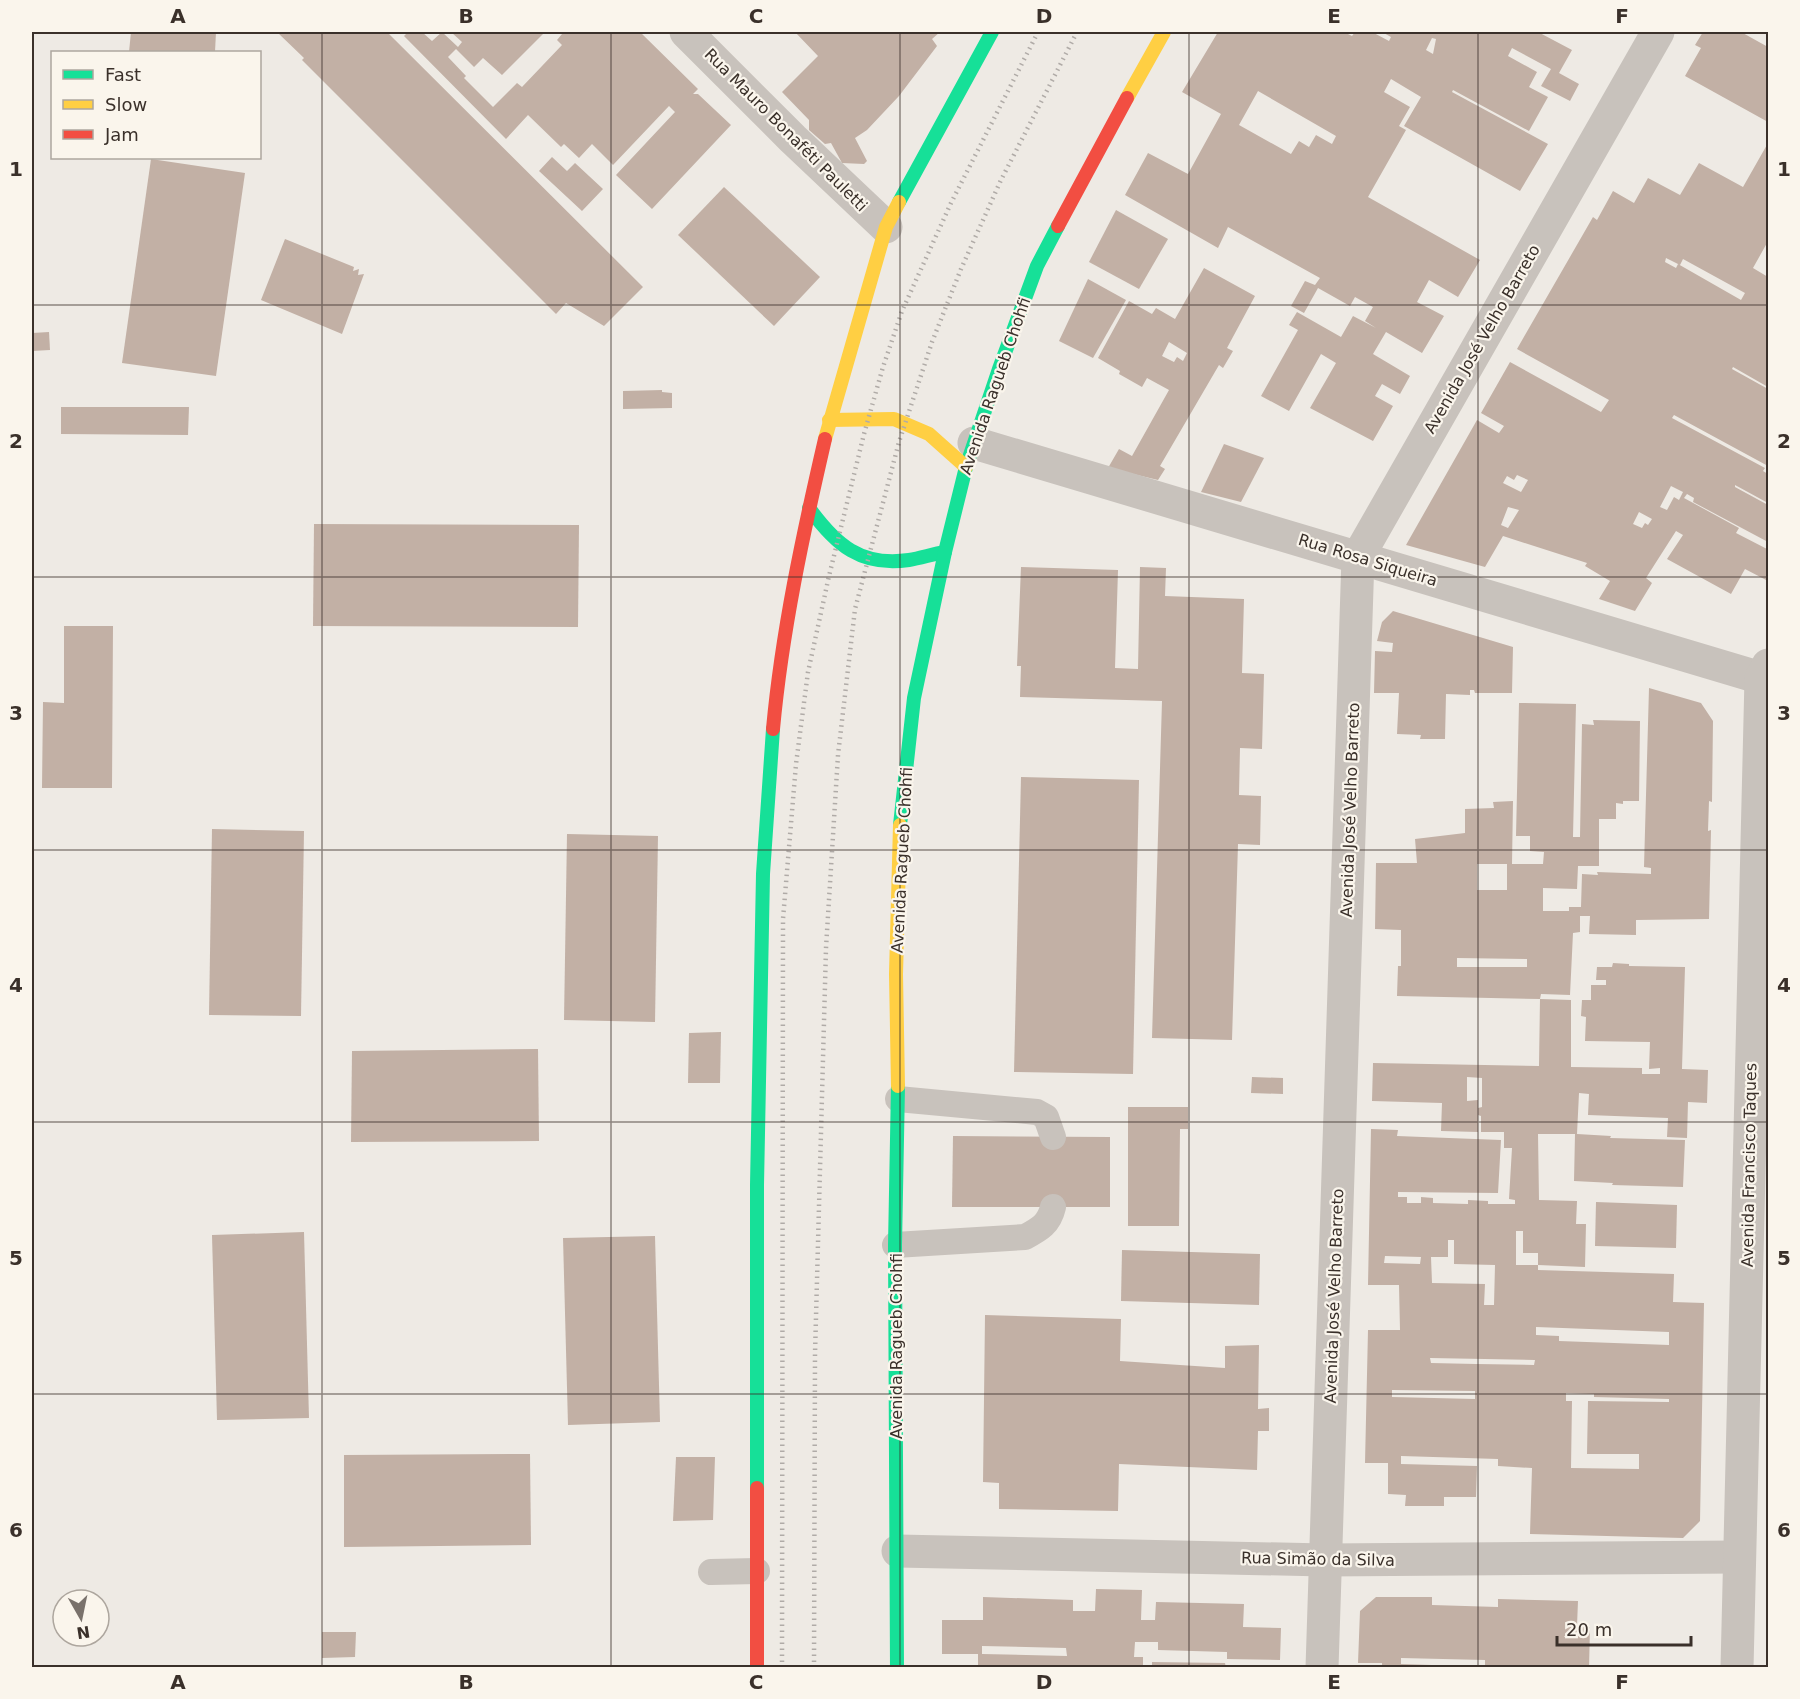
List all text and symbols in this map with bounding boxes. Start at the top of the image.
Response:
text: A [170,4,186,28]
text: B [458,4,474,28]
text: C [749,4,763,28]
text: D [1036,4,1052,28]
text: E [1327,4,1341,28]
text: F [1615,4,1629,28]
street label: Rua Mauro Bonaféti Pauletti [701,45,871,215]
legend [51,51,261,159]
text: Fast [105,64,141,85]
text: Slow [105,94,147,115]
text: Jam [104,124,139,145]
text: 1 [9,157,23,181]
text: 1 [1777,157,1791,181]
street label: Avenida José Velho Barreto [1420,241,1544,437]
street label: Avenida Ragueb Chohfi [956,295,1034,477]
text: 2 [9,429,23,453]
text: 2 [1777,429,1791,453]
street label: Rua Rosa Siqueira [1296,530,1440,590]
text: 3 [9,701,23,725]
text: 3 [1777,701,1791,725]
street label: Avenida José Velho Barreto [1337,702,1363,918]
street label: Avenida Ragueb Chohfi [888,767,916,953]
text: 4 [9,973,23,997]
text: 4 [1777,973,1791,997]
street label: Avenida Francisco Taques [1738,1063,1760,1267]
street label: Avenida José Velho Barreto [1321,1188,1347,1404]
text: 5 [9,1246,23,1270]
text: 5 [1777,1246,1791,1270]
street label: Avenida Ragueb Chohfi [887,1253,906,1439]
text: 6 [9,1518,23,1542]
text: 6 [1777,1518,1791,1542]
street label: Rua Simão da Silva [1241,1548,1395,1570]
north arrow [51,1588,111,1648]
scale bar [1557,1609,1690,1647]
text: 20 m [1566,1619,1612,1640]
text: N [75,1622,91,1643]
text: A [170,1670,186,1694]
text: B [458,1670,474,1694]
text: C [749,1670,763,1694]
text: D [1036,1670,1052,1694]
text: E [1327,1670,1341,1694]
text: F [1615,1670,1629,1694]

